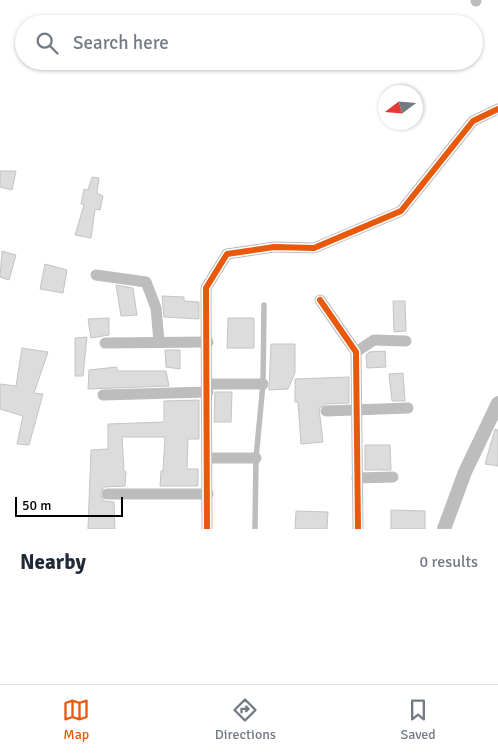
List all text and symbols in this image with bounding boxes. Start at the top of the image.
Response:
search box [15,15,483,70]
icon: search [33,29,61,57]
text: Search here [73,31,169,55]
north arrow [378,85,423,130]
scale bar [15,494,122,517]
text: 50 m [22,497,51,514]
text: Nearby [20,549,86,575]
text: 0 results [419,552,478,572]
tab: Map [62,696,90,743]
tab: Directions [215,696,276,743]
tab: Saved [400,696,436,743]

